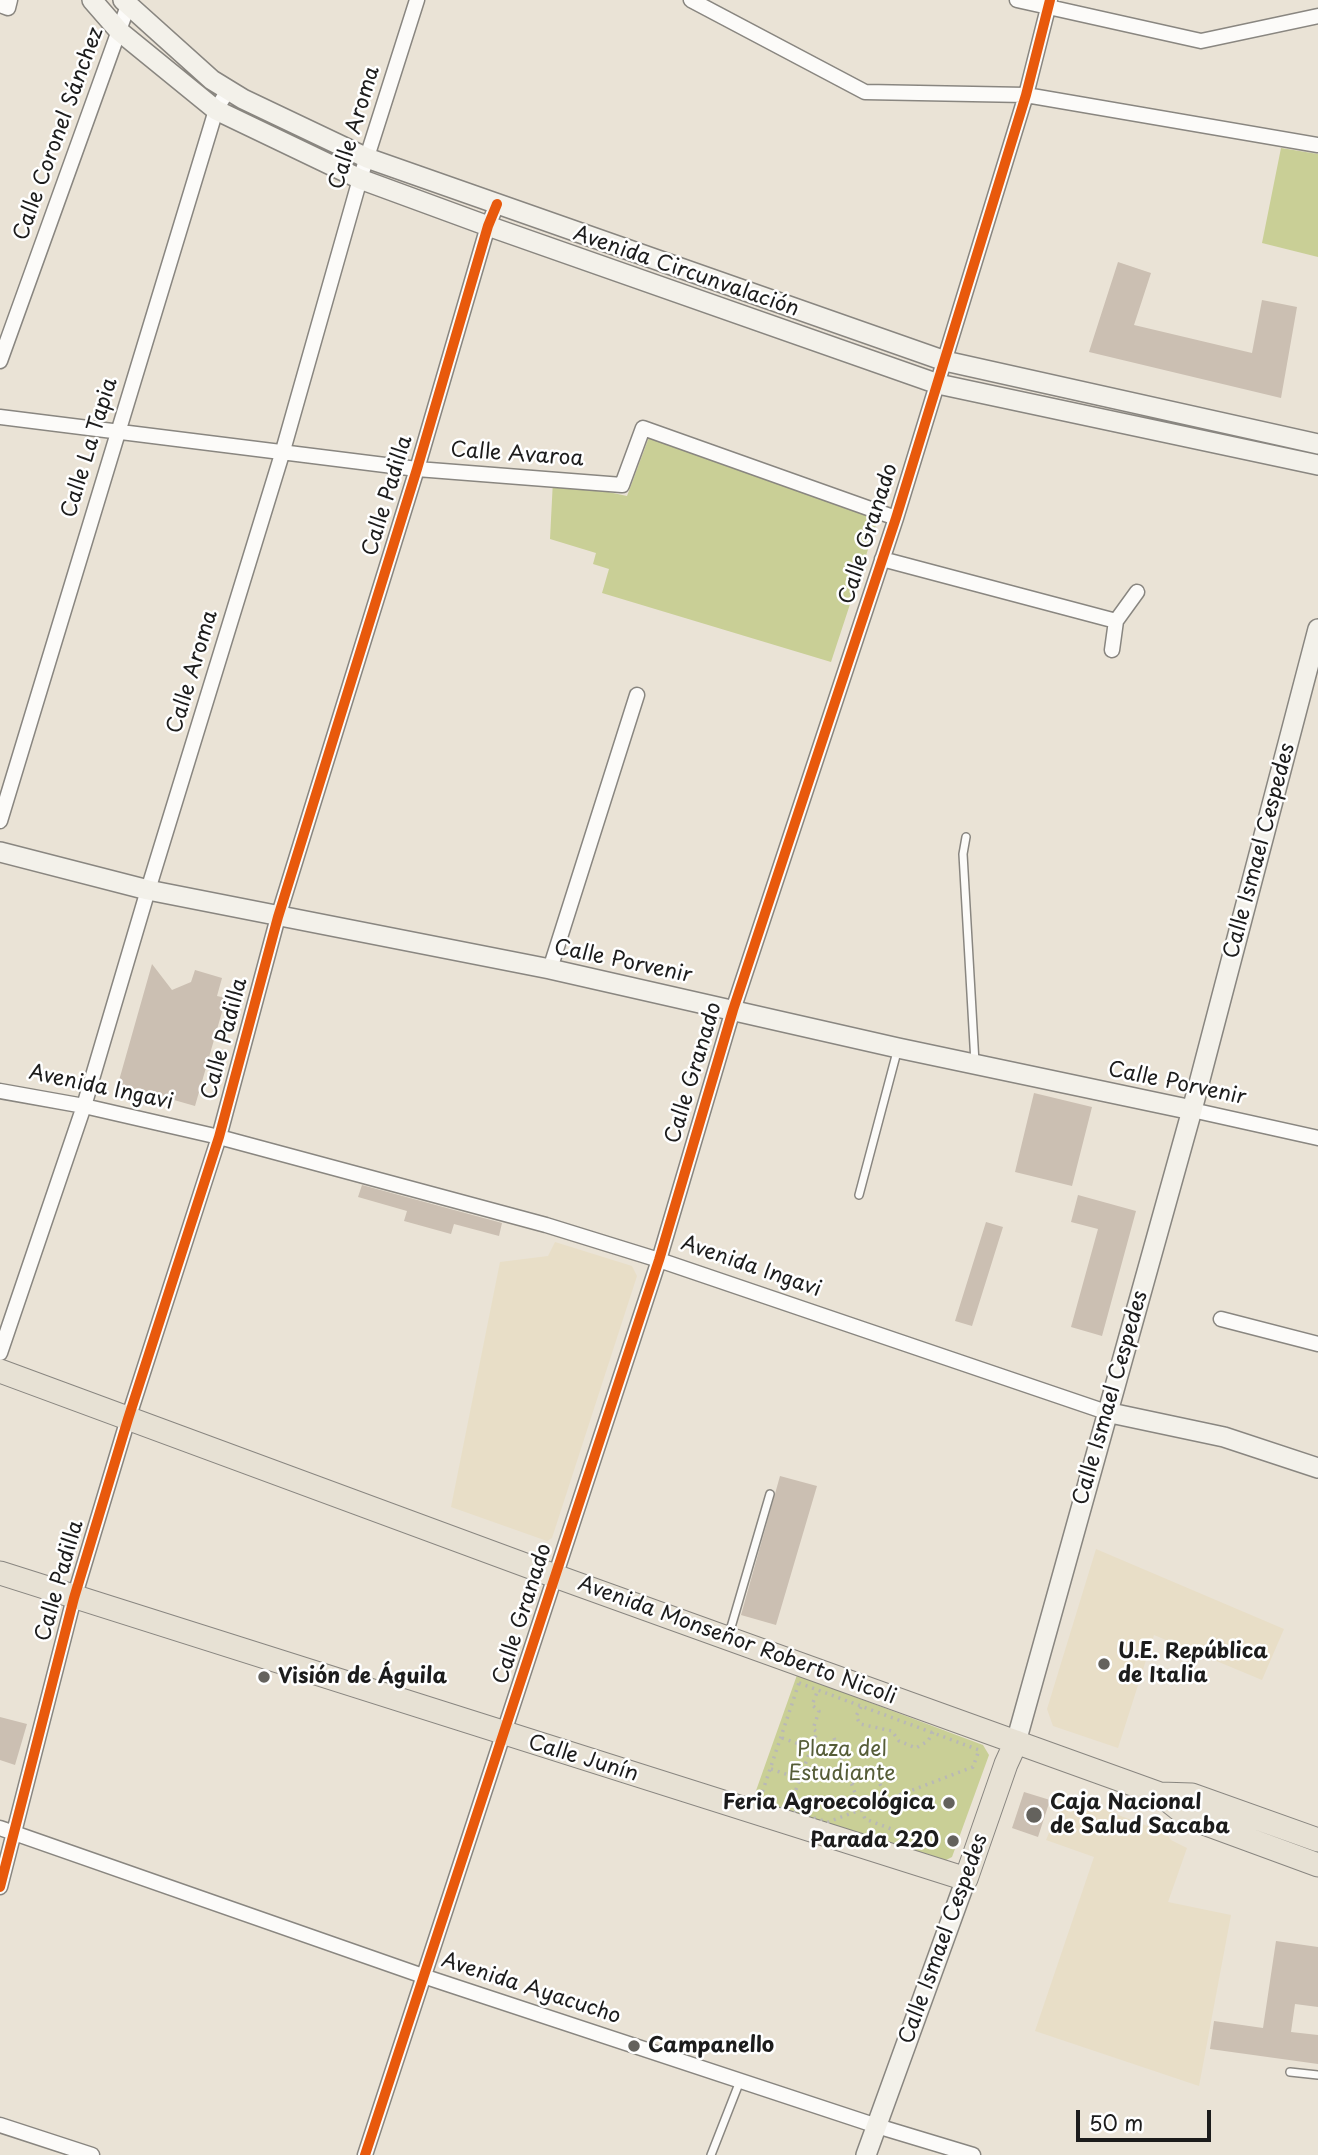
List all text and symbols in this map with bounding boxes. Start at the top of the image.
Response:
street label: Calle Coronel Sánchez [9,24,109,244]
street label: Calle Aroma [324,63,386,193]
street label: Avenida Circunvalación [570,221,802,323]
street label: Calle La Tapia [57,375,123,521]
street label: Calle Padilla [358,433,418,559]
street label: Calle Avaroa [450,438,584,472]
street label: Calle Granado [834,460,904,608]
street label: Calle Aroma [162,607,224,737]
street label: Calle Ismael Cespedes [1219,741,1301,961]
street label: Calle Porvenir [552,935,694,989]
street label: Calle Padilla [197,975,253,1103]
street label: Calle Granado [661,999,727,1147]
street label: Calle Porvenir [1106,1057,1248,1111]
street label: Avenida Ingavi [26,1060,176,1116]
street label: Avenida Ingavi [677,1231,825,1303]
street label: Calle Ismael Cespedes [1068,1288,1154,1508]
street label: Calle Padilla [31,1518,89,1644]
street label: Calle Granado [488,1540,558,1688]
street label: Avenida Monseñor Roberto Nicoli [574,1572,900,1710]
place label: U.E. República de Italia [1118,1639,1268,1689]
marker: U.E. República de Italia [1096,1656,1112,1672]
place label: Visión de Águila [278,1664,447,1690]
marker: Visión de Águila [256,1669,272,1685]
street label: Calle Junín [525,1730,641,1788]
park label: Plaza del Estudiante [788,1737,896,1787]
place label: Feria Agroecológica [723,1790,935,1816]
place label: Caja Nacional de Salud Sacaba [1050,1790,1230,1840]
marker: Feria Agroecológica [941,1795,957,1811]
marker: Caja Nacional de Salud Sacaba [1024,1805,1044,1825]
place label: Parada 220 [810,1828,939,1854]
street label: Calle Ismael Cespedes [894,1830,994,2048]
marker: Parada 220 [945,1833,961,1849]
street label: Avenida Ayacucho [438,1948,624,2030]
place label: Campanello [648,2033,774,2059]
marker: Campanello [626,2038,642,2054]
scale bar [1080,2096,1215,2140]
text: 50 m [1089,2106,1143,2138]

